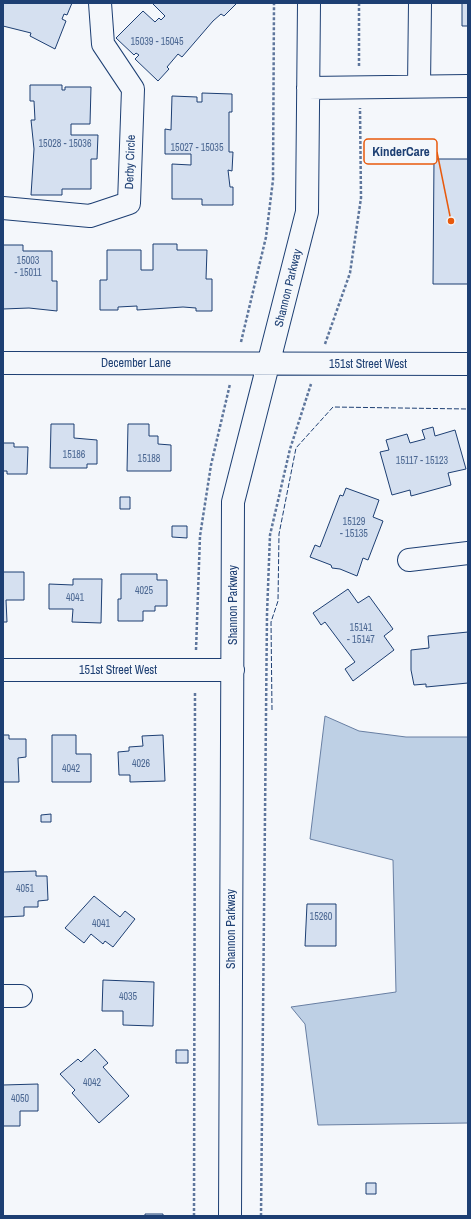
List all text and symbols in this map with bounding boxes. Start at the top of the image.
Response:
house number: 15039 - 15045 [131,35,184,48]
street label: Derby Circle [121,134,139,190]
house number: 15028 - 15036 [39,137,92,150]
callout: KinderCare [364,139,437,164]
house number: 15027 - 15035 [171,141,224,154]
text: KinderCare [372,143,430,160]
street label: Shannon Parkway [271,247,305,329]
house number: 15003 - 15011 [14,254,42,279]
street label: December Lane [101,355,171,371]
street label: 151st Street West [329,356,407,372]
house number: 15186 [63,448,86,461]
house number: 15188 [138,452,161,465]
house number: 15117 - 15123 [396,454,449,467]
house number: 15129 - 15135 [340,515,368,540]
street label: Shannon Parkway [225,565,241,645]
house number: 4025 [135,584,154,597]
house number: 4041 [66,591,85,604]
house number: 15141 - 15147 [347,621,375,646]
street label: 151st Street West [79,662,157,678]
house number: 4026 [132,757,151,770]
house number: 4042 [62,762,81,775]
house number: 4051 [16,882,35,895]
street label: Shannon Parkway [223,889,239,969]
house number: 15260 [310,910,333,923]
house number: 4041 [92,917,111,930]
house number: 4035 [119,990,138,1003]
house number: 4042 [83,1076,102,1089]
house number: 4050 [11,1092,30,1105]

